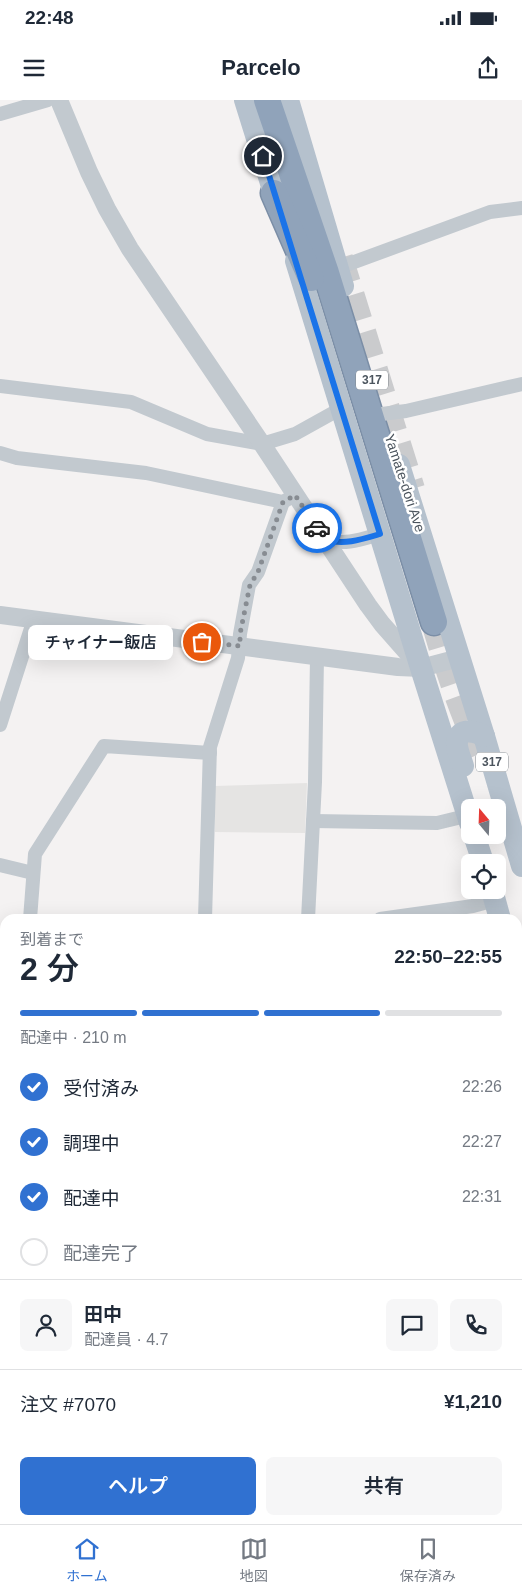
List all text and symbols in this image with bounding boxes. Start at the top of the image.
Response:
text: 22:48 [25,7,74,28]
icon: menu [20,54,48,82]
icon: share [474,54,502,82]
text: Parcelo [221,55,301,80]
pin [242,135,284,177]
icon: home [249,142,277,170]
road number: 317 [356,370,388,390]
street label: Yamate-dori Ave [382,432,428,534]
courier [292,503,342,553]
icon: car [303,514,331,542]
pin [181,621,223,663]
callout: チャイナー飯店 [27,624,172,660]
icon: bag [188,628,216,656]
text: チャイナー飯店 [45,634,156,651]
road number: 317 [476,752,508,772]
north arrow [461,799,506,844]
map controls [461,799,506,899]
button: locate [461,854,506,899]
text: 到着まで [20,931,84,948]
text: 22:50–22:55 [394,946,502,967]
text: 2 分 [20,951,79,987]
text: 配達中 · 210 m [20,1029,127,1046]
icon: check [20,1073,48,1101]
text: 受付済み [63,1078,139,1099]
text: 22:26 [462,1078,502,1095]
icon: check [20,1128,48,1156]
text: 調理中 [63,1133,120,1154]
text: 22:27 [462,1133,502,1150]
icon: check [20,1183,48,1211]
text: 配達中 [63,1188,120,1209]
text: 22:31 [462,1188,502,1205]
text: 配達完了 [63,1243,139,1264]
button: person [20,1299,72,1351]
button: chat [386,1299,438,1351]
button: phone [450,1299,502,1351]
text: 田中 [84,1304,122,1325]
text: 配達員 · 4.7 [84,1331,168,1348]
text: ¥1,210 [444,1391,502,1412]
text: 注文 #7070 [20,1394,116,1415]
button: ヘルプ [20,1457,256,1515]
button: 共有 [266,1457,502,1515]
tab: ホーム [66,1535,108,1585]
tab: 地図 [240,1535,268,1585]
tab: 保存済み [400,1535,456,1585]

